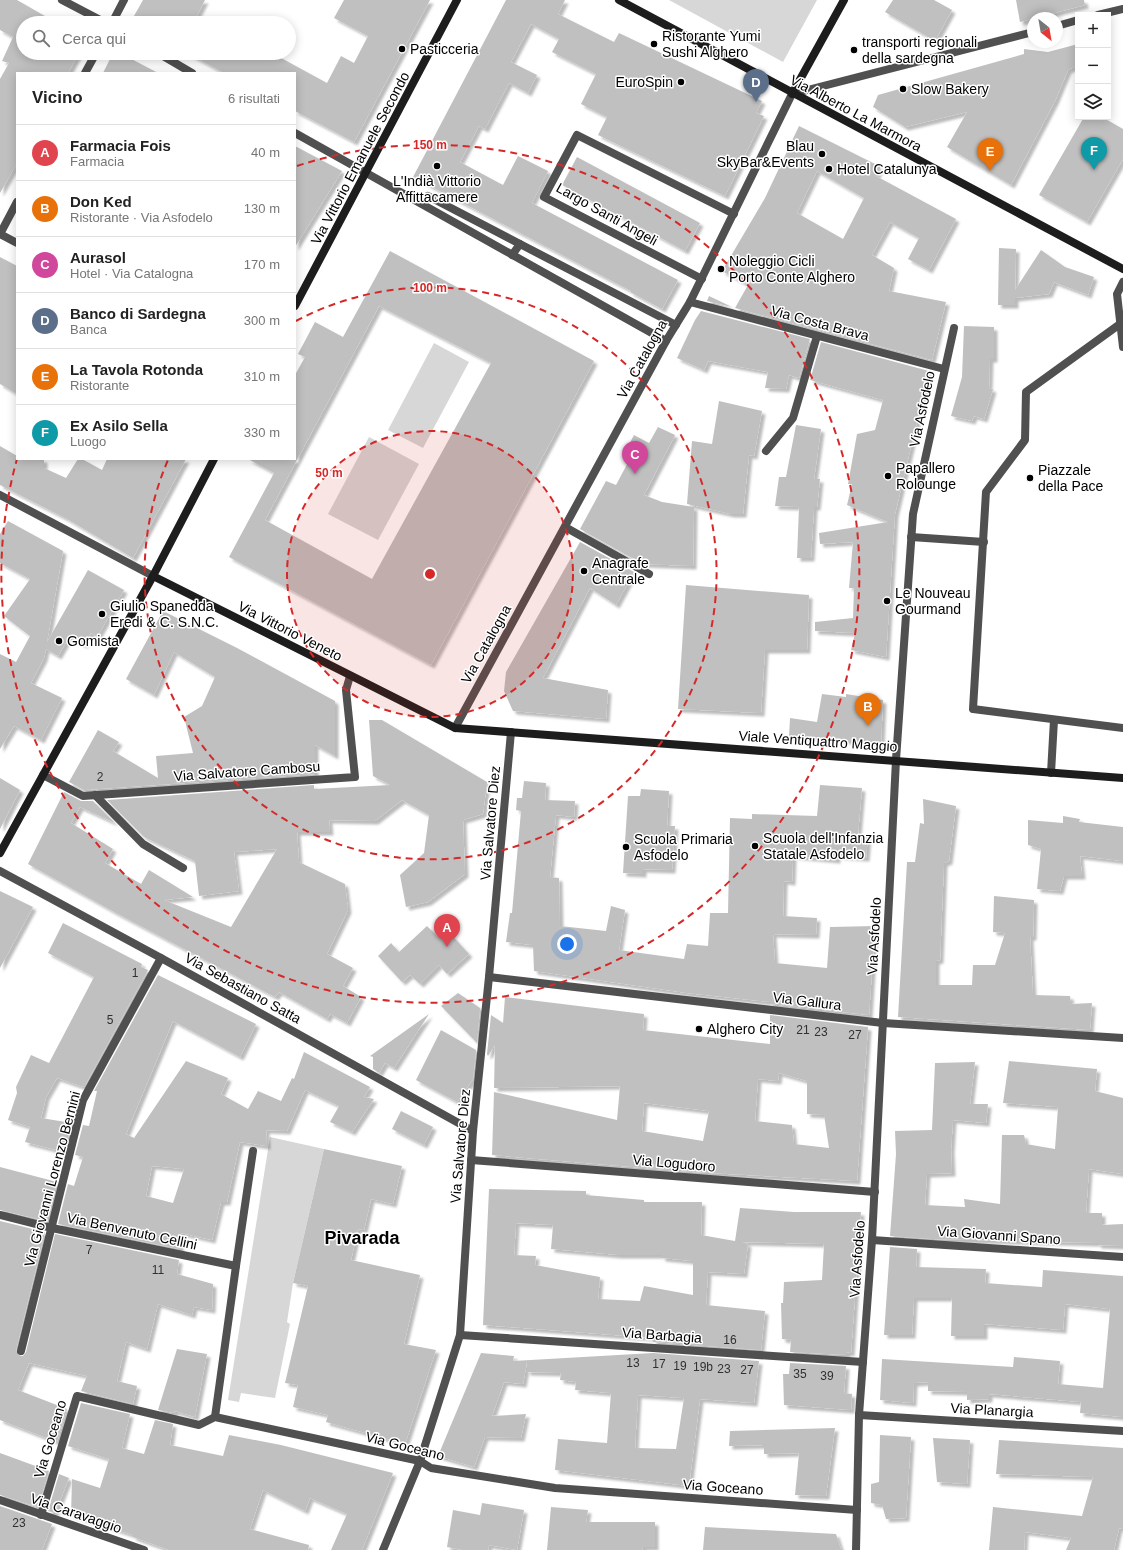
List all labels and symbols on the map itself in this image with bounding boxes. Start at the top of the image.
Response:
north arrow [1027,12,1063,48]
place label: Ristorante Yumi Sushi Alghero [662,28,761,60]
place label: transporti regionali della sardegna [862,34,977,66]
marker: Ristorante Yumi Sushi Alghero [649,39,659,49]
place label: Pasticceria [410,41,479,57]
marker: Pasticceria [397,44,407,54]
marker: transporti regionali della sardegna [849,45,859,55]
street label: Via Vittorio Emanuele Secondo [308,69,413,247]
pin: D [743,69,769,102]
street label: Via Alberto La Marmora [787,71,925,155]
place label: EuroSpin [615,74,673,90]
marker: EuroSpin [676,77,686,87]
place label: Slow Bakery [911,81,989,97]
marker: Slow Bakery [898,84,908,94]
pin: F [1081,137,1107,170]
text: 150 m [413,138,447,152]
place label: Blau SkyBar&Events [717,138,814,170]
pin: E [977,138,1003,171]
marker: Blau SkyBar&Events [817,149,827,159]
marker: L'Indià Vittorio Affittacamere [432,161,442,171]
place label: Hotel Catalunya [837,161,937,177]
marker: Hotel Catalunya [824,164,834,174]
place label: L'Indià Vittorio Affittacamere [393,173,481,205]
street label: Largo Santi Angeli [553,179,661,249]
place label: Noleggio Cicli Porto Conte Alghero [729,253,855,285]
marker: Noleggio Cicli Porto Conte Alghero [716,264,726,274]
text: 100 m [413,281,447,295]
street label: Via Costa Brava [769,302,871,344]
street label: Via Catalogna [614,317,670,401]
street label: Via Asfodelo [906,369,938,449]
pin: C [622,441,648,474]
place label: Papallero Rolounge [896,460,956,492]
place label: Piazzale della Pace [1038,462,1104,494]
text: 50 m [315,466,343,480]
marker: Papallero Rolounge [883,471,893,481]
marker: Piazzale della Pace [1025,473,1035,483]
place label: Anagrafe Centrale [592,555,649,587]
marker: Anagrafe Centrale [579,566,589,576]
centre of rings [423,567,437,581]
place label: Le Nouveau Gourmand [895,585,971,617]
marker: Le Nouveau Gourmand [882,596,892,606]
place label: Giulio Spanedda Eredi & C. S.N.C. [110,598,219,630]
street label: Via Vittorio Veneto [235,598,345,664]
street label: Via Catalogna [458,602,514,686]
marker: Giulio Spanedda Eredi & C. S.N.C. [97,609,107,619]
place label: Gomista [67,633,119,649]
marker: Gomista [54,636,64,646]
pin: B [855,693,881,726]
street label: Viale Ventiquattro Maggio [738,727,898,755]
street label: Via Salvatore Cambosu [173,758,321,784]
street label: Via Salvatore Diez [477,765,503,881]
house number: 2 [97,770,104,784]
place label: Scuola dell'Infanzia Statale Asfodelo [763,830,883,862]
place label: Scuola Primaria Asfodelo [634,831,733,863]
marker: Scuola dell'Infanzia Statale Asfodelo [750,841,760,851]
marker: Scuola Primaria Asfodelo [621,842,631,852]
street label: Via Asfodelo [864,897,884,975]
pin: A [434,914,460,947]
your location [557,934,577,954]
street label: Via Sebastiano Satta [182,949,304,1027]
house number: 1 [132,966,139,980]
street label: Via Gallura [772,989,842,1013]
house number: 5 [107,1013,114,1027]
place label: Alghero City [707,1021,783,1037]
house number: 21 [796,1023,810,1037]
marker: Alghero City [694,1024,704,1034]
house number: 23 [814,1025,828,1039]
house number: 27 [848,1028,862,1042]
street label: Via Salvatore Diez [447,1088,473,1204]
street label: Via Giovanni Lorenzo Bernini [21,1089,83,1269]
street label: Via Logudoro [632,1151,716,1175]
street label: Via Benvenuto Cellini [65,1209,199,1253]
street label: Via Asfodelo [846,1220,868,1298]
street label: Via Giovanni Spano [937,1223,1061,1247]
district label: Pivarada [324,1228,401,1248]
house number: 7 [86,1243,93,1257]
house number: 11 [152,1263,165,1277]
street label: Via Barbagia [622,1324,703,1346]
house number: 16 [723,1333,737,1347]
house number: 13 [626,1356,640,1370]
house number: 17 [652,1357,666,1371]
house number: 19 [673,1359,687,1373]
house number: 19b [693,1360,713,1374]
house number: 23 [717,1362,731,1376]
house number: 27 [740,1363,754,1377]
house number: 35 [793,1367,807,1381]
house number: 39 [820,1369,834,1383]
street label: Via Goceano [31,1398,70,1480]
street label: Via Planargia [950,1400,1034,1420]
street label: Via Goceano [364,1428,446,1464]
street label: Via Goceano [682,1476,764,1498]
street label: Via Caravaggio [28,1490,124,1536]
house number: 23 [12,1516,26,1530]

